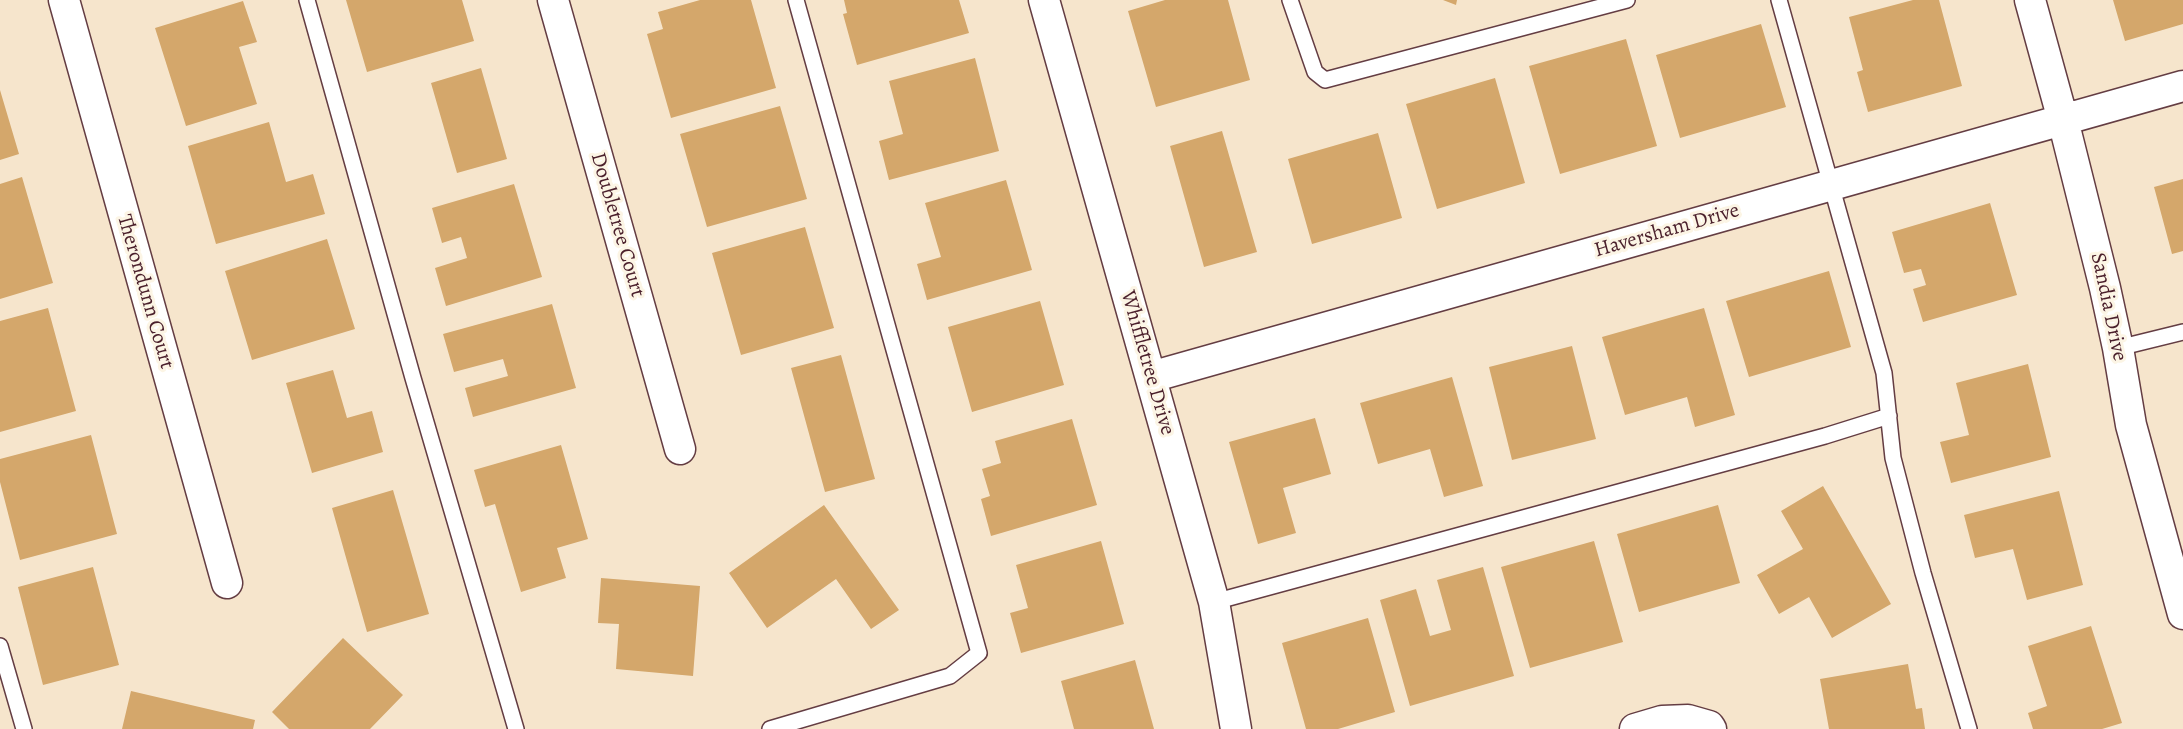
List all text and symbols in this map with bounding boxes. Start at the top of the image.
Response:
street label: Doubletree Court [584,150,650,300]
street label: Haversham Drive [1592,198,1742,264]
street label: Therondunn Court [111,212,179,372]
street label: Sandia Drive [2084,250,2132,364]
street label: Whiffletree Drive [1114,288,1180,438]

